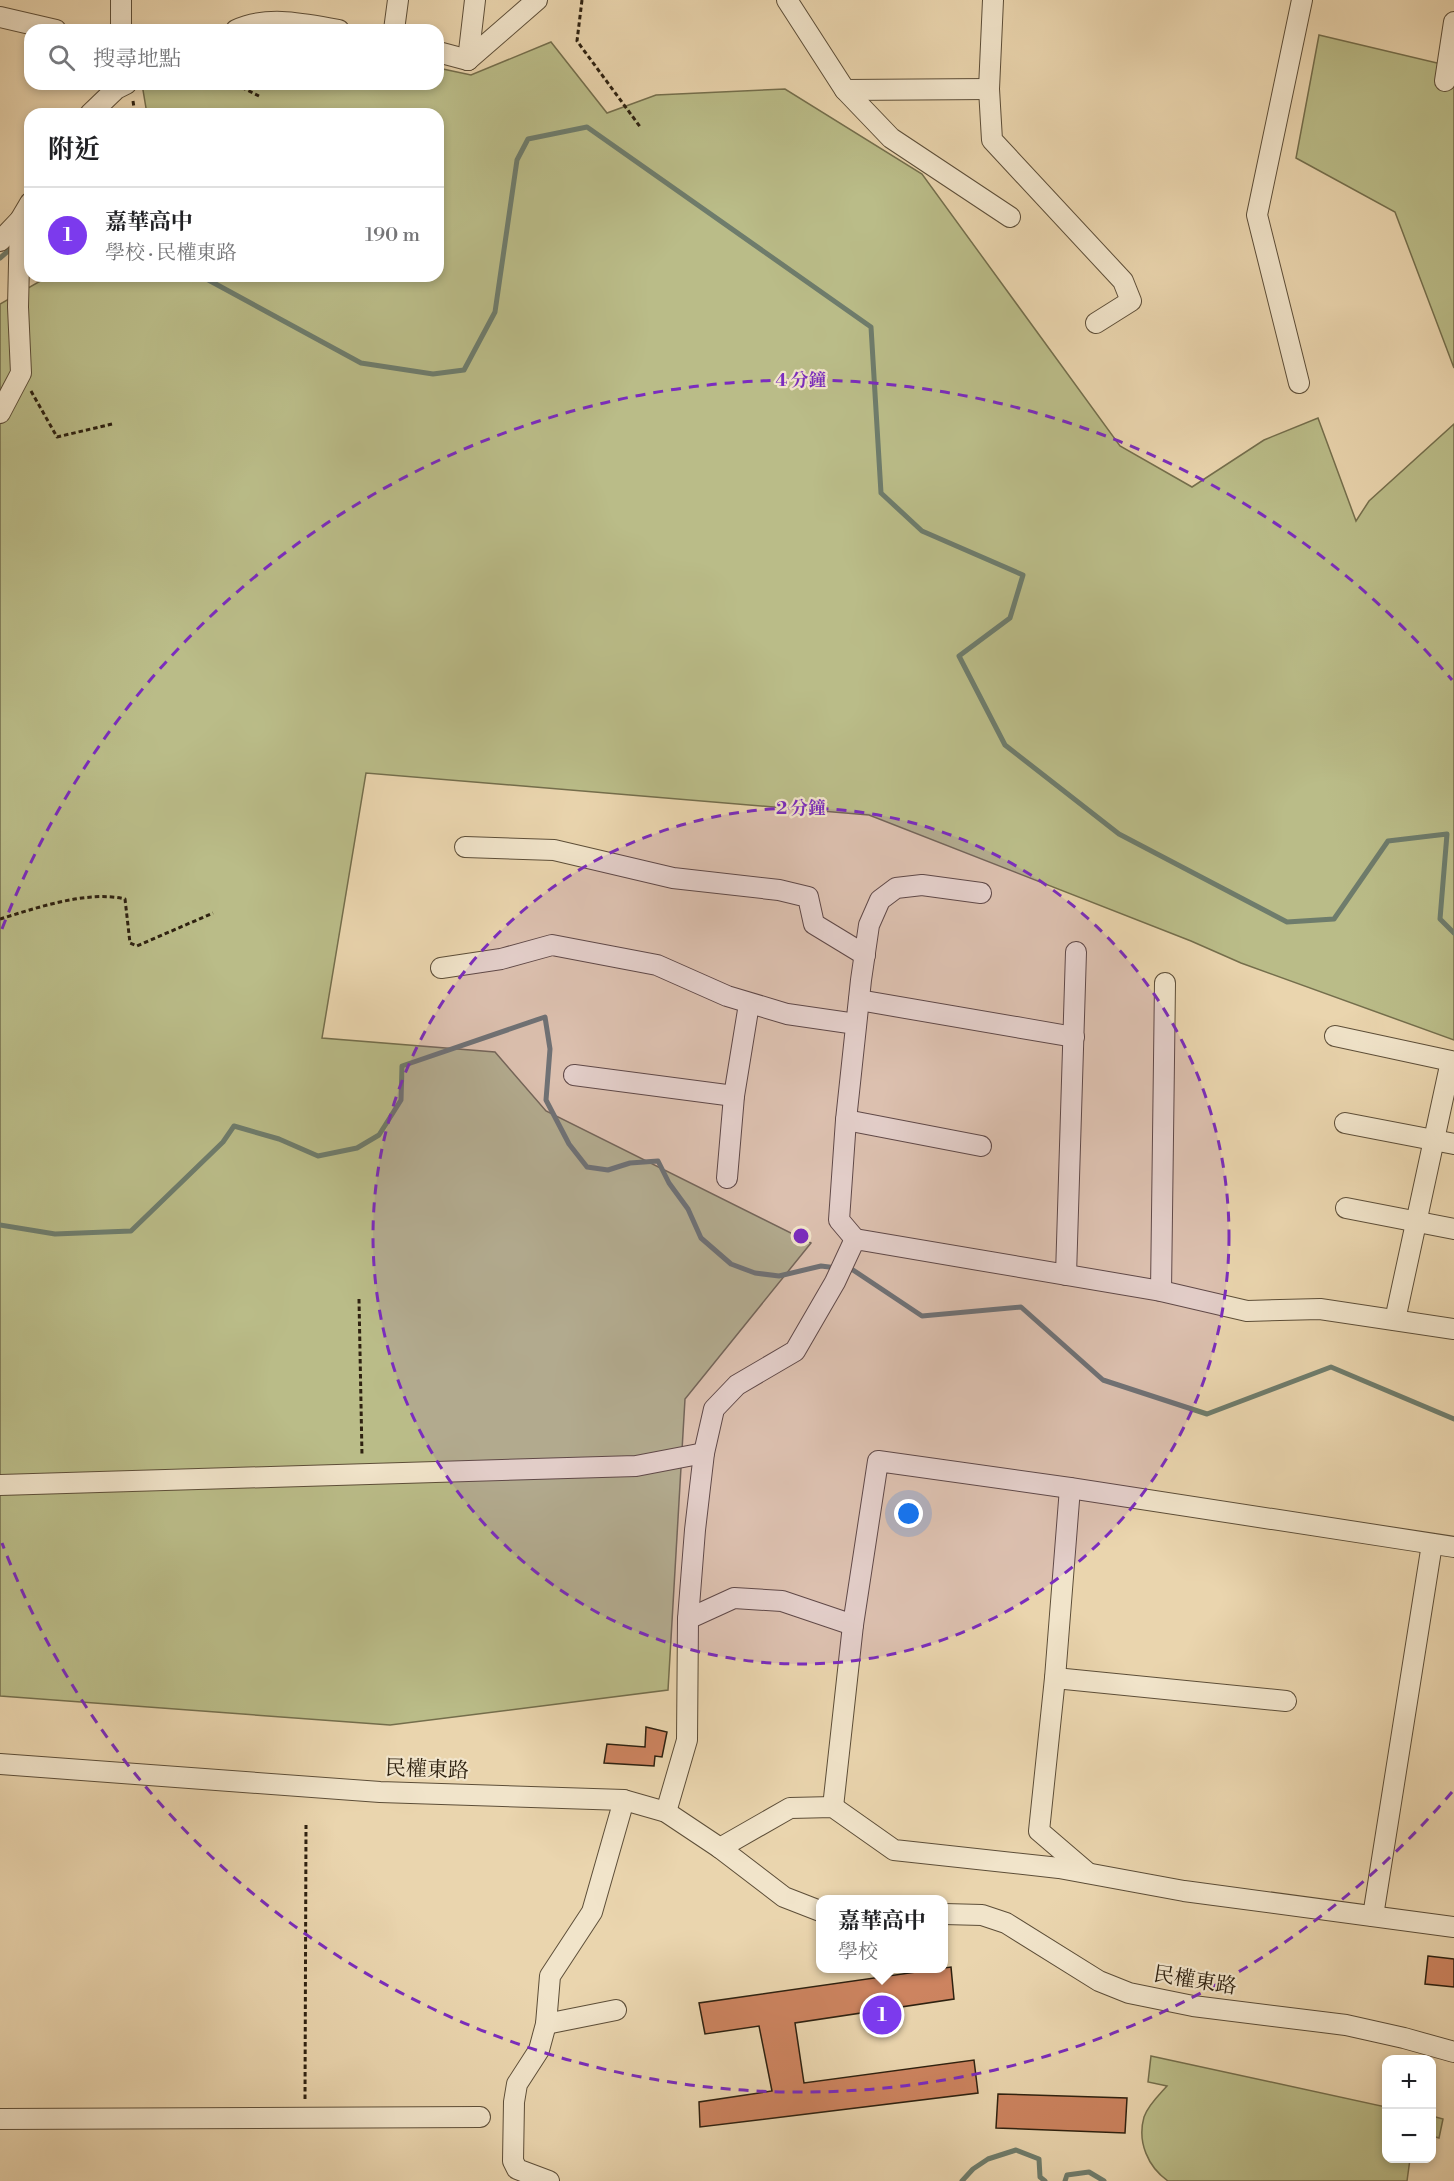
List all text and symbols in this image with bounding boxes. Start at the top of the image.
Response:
search box [24,24,444,90]
icon: search [45,41,78,74]
text: 搜尋地點 [93,46,181,73]
text: 附近 [48,134,100,166]
text: 嘉華高中 [105,209,193,236]
text: 1 [63,223,72,248]
text: 190 m [365,223,420,248]
text: 學校 · 民權東路 [105,241,237,266]
text: 4 分鐘 [776,369,826,392]
text: 2 分鐘 [776,797,826,820]
centre of rings [791,1226,811,1246]
your location [894,1499,923,1528]
street label: 民權東路 [385,1756,469,1784]
popup [816,1895,948,1973]
text: 嘉華高中 [838,1908,926,1935]
text: 學校 [838,1940,878,1965]
street label: 民權東路 [1151,1962,1238,2000]
pin: 1 [862,1992,902,2038]
map controls [1382,2055,1436,2163]
button: + [1382,2055,1436,2109]
button: − [1382,2109,1436,2163]

